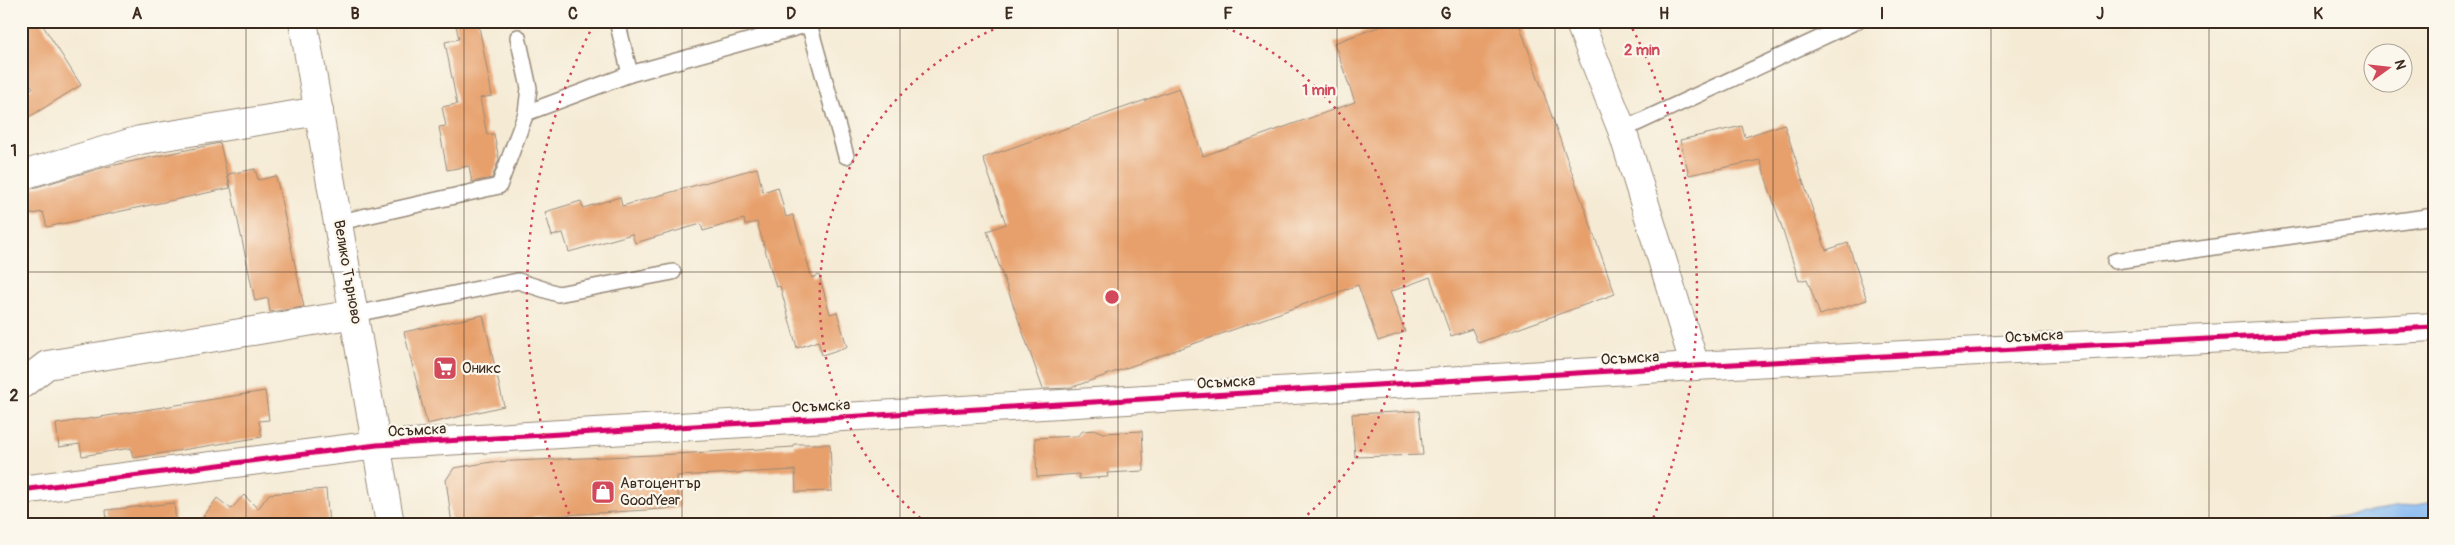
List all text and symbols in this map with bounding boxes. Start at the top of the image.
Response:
text: A [132,4,143,24]
text: B [350,4,360,24]
text: C [568,4,578,24]
text: D [786,4,796,24]
text: E [1005,4,1014,24]
text: F [1223,4,1233,24]
text: G [1441,4,1452,24]
text: H [1659,4,1669,24]
text: I [1880,4,1884,24]
text: J [2096,4,2104,24]
text: K [2313,4,2323,24]
text: 2 min [1624,41,1660,60]
north arrow [2362,42,2412,92]
text: N [2391,58,2410,72]
text: 1 min [1302,81,1336,100]
text: 1 [11,141,17,161]
street label: Велико Търново [329,219,366,326]
centre of rings [1103,288,1121,306]
street label: Осъмска [2004,325,2064,348]
street label: Осъмска [1600,347,1660,370]
supermarket icon: Оникс [432,355,458,381]
place label: Оникс [462,359,501,378]
street label: Осъмска [1196,371,1256,394]
text: 2 [10,386,19,406]
street label: Осъмска [791,395,851,418]
street label: Осъмска [387,419,447,442]
place label: Автоцентър GoodYear [620,474,701,510]
shop icon: Автоцентър GoodYear [590,479,616,505]

